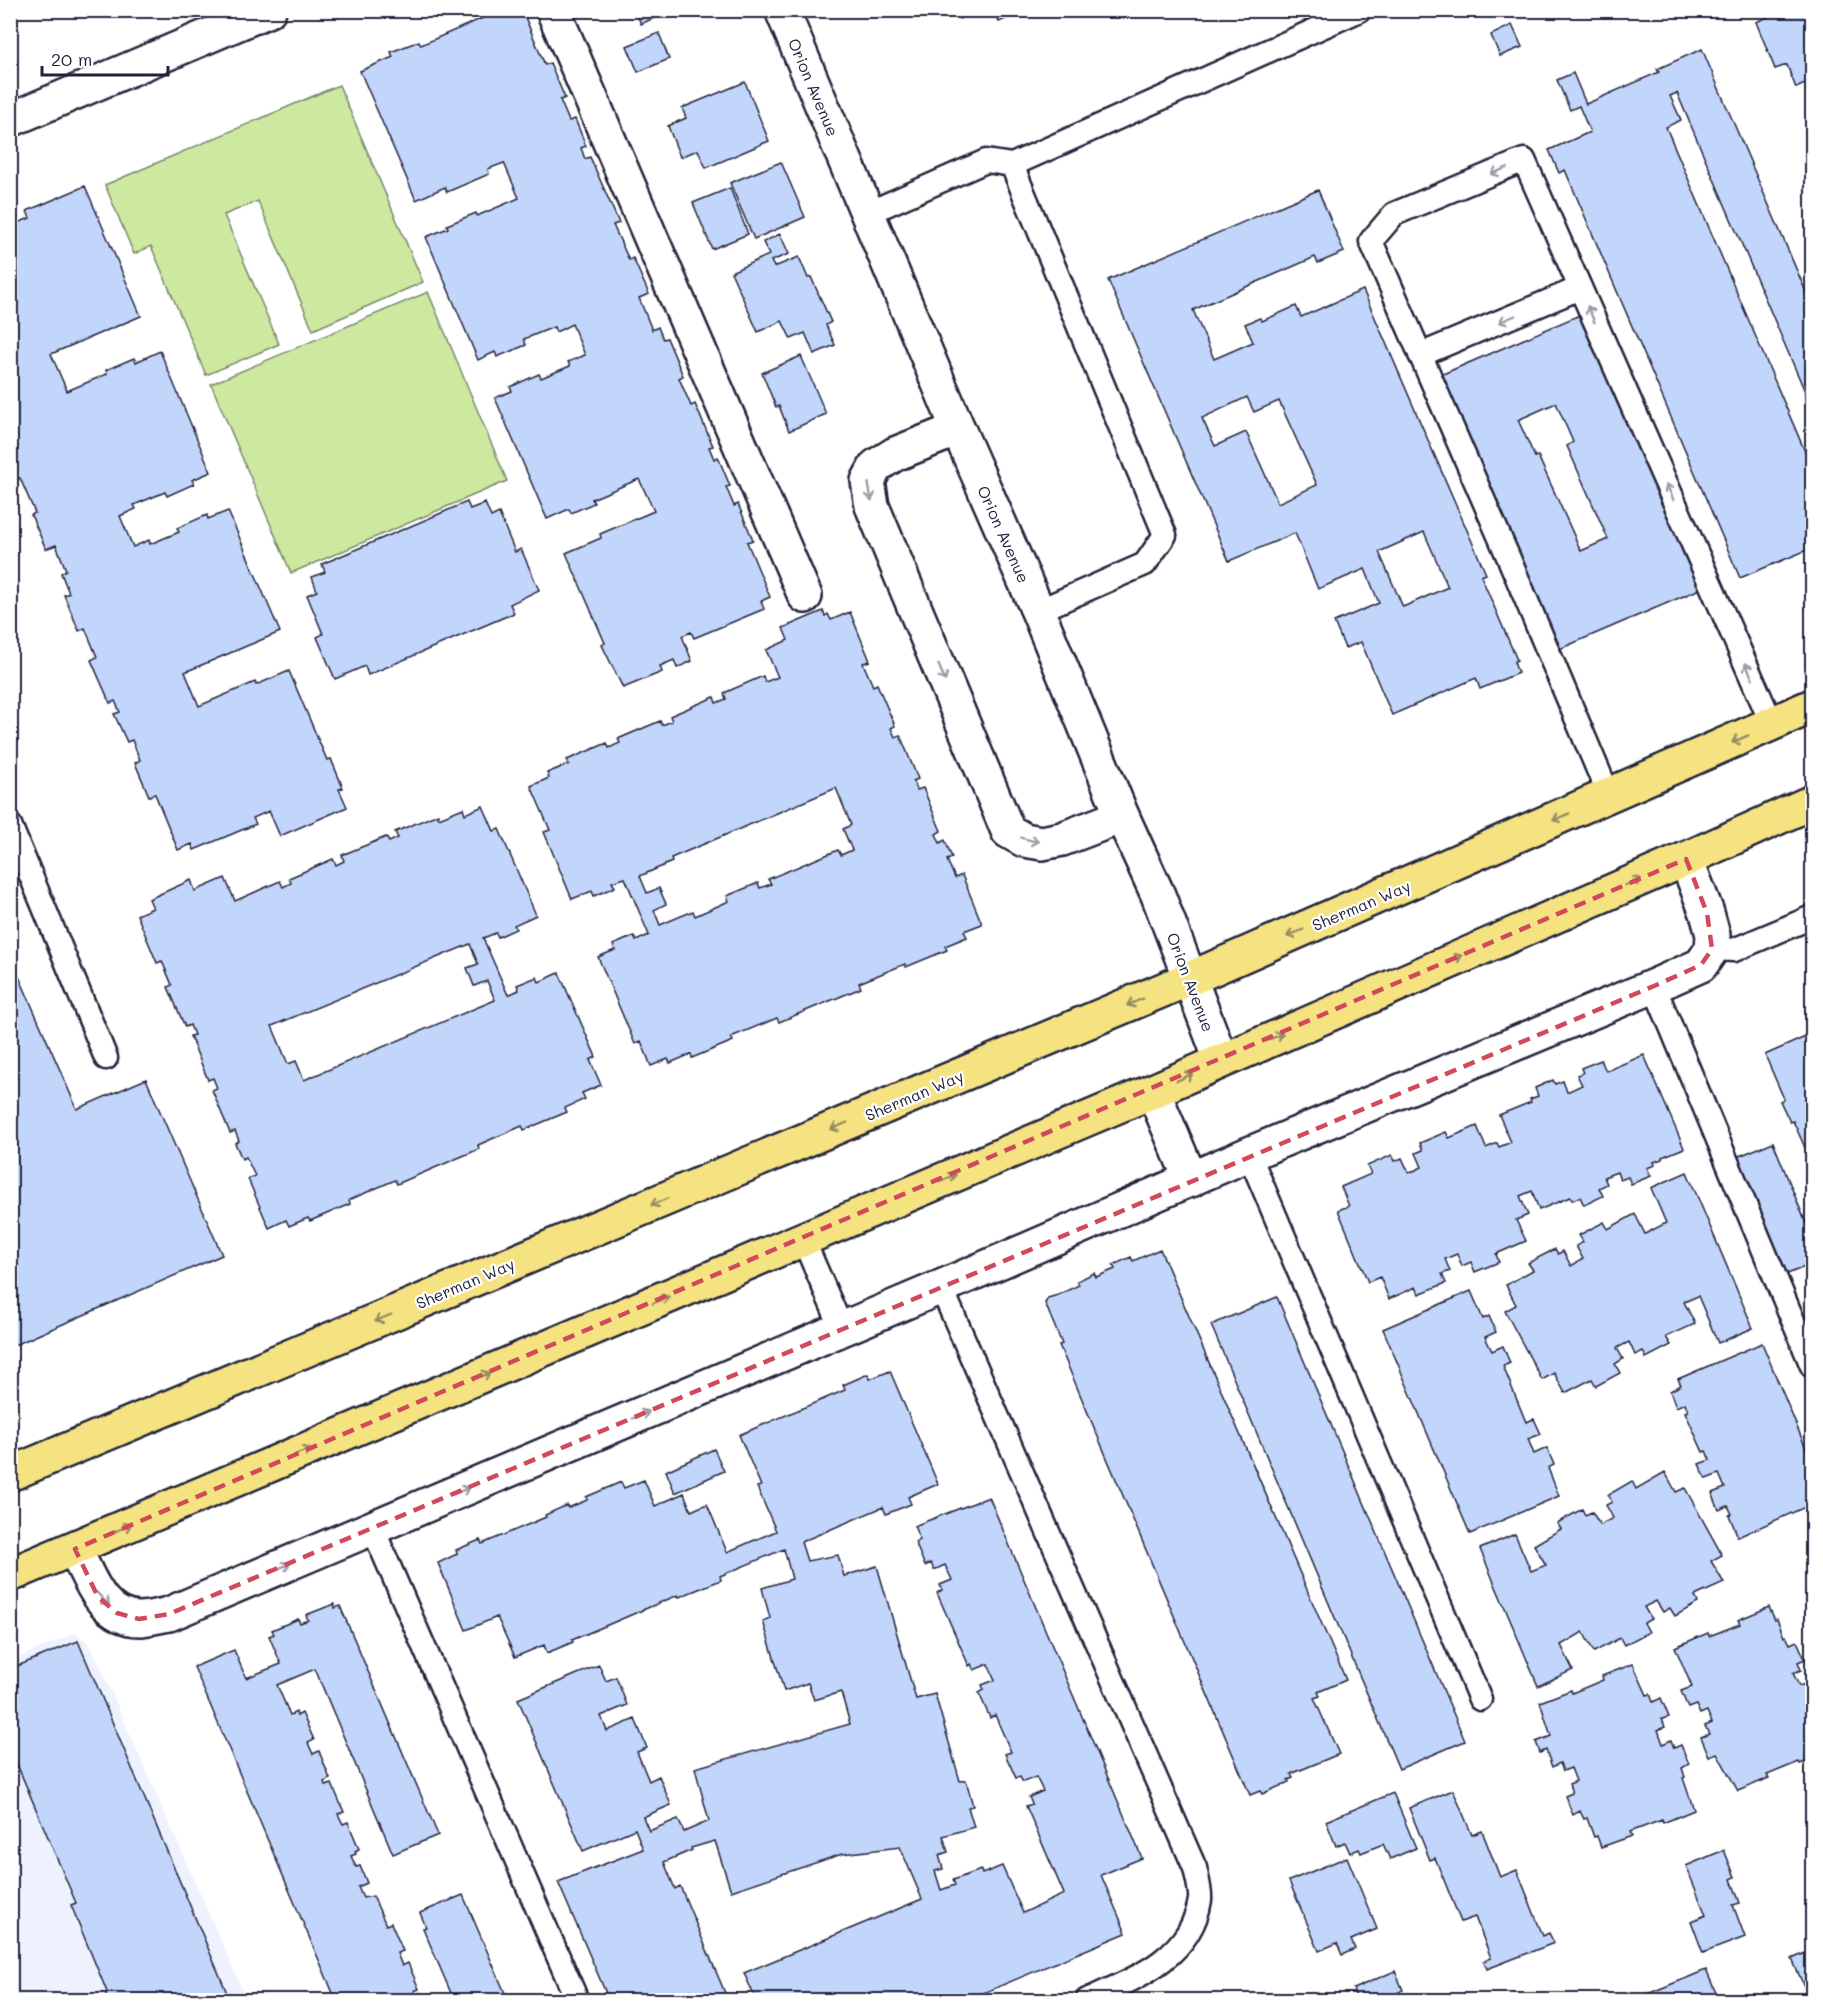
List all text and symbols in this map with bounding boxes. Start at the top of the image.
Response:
street label: Orion Avenue [784,35,844,139]
scale bar [42,39,168,77]
text: 20 m [51,47,92,71]
one-way arrow [1490,166,1509,177]
one-way arrow [1585,306,1596,324]
one-way arrow [1498,314,1516,325]
one-way arrow [865,482,876,502]
street label: Orion Avenue [973,482,1035,586]
one-way arrow [1664,484,1675,502]
one-way arrow [1743,662,1754,680]
one-way arrow [937,663,948,682]
one-way arrow [1731,734,1749,745]
one-way arrow [1553,812,1571,823]
one-way arrow [1020,835,1039,847]
street label: Sherman Way [1309,875,1413,935]
one-way arrow [1624,876,1642,887]
one-way arrow [1286,928,1305,939]
street label: Orion Avenue [1162,929,1220,1035]
one-way arrow [1445,953,1463,965]
one-way arrow [1126,997,1144,1008]
one-way arrow [1266,1030,1284,1041]
street label: Sherman Way [862,1065,966,1125]
one-way arrow [1175,1070,1193,1082]
one-way arrow [830,1121,849,1132]
one-way arrow [938,1172,956,1183]
one-way arrow [651,1196,669,1208]
street label: Sherman Way [413,1253,517,1313]
one-way arrow [651,1294,670,1305]
one-way arrow [374,1313,392,1324]
one-way arrow [472,1370,490,1381]
one-way arrow [631,1409,649,1420]
one-way arrow [292,1446,311,1457]
one-way arrow [452,1485,470,1496]
one-way arrow [113,1522,131,1534]
one-way arrow [272,1561,290,1572]
one-way arrow [96,1592,110,1607]

